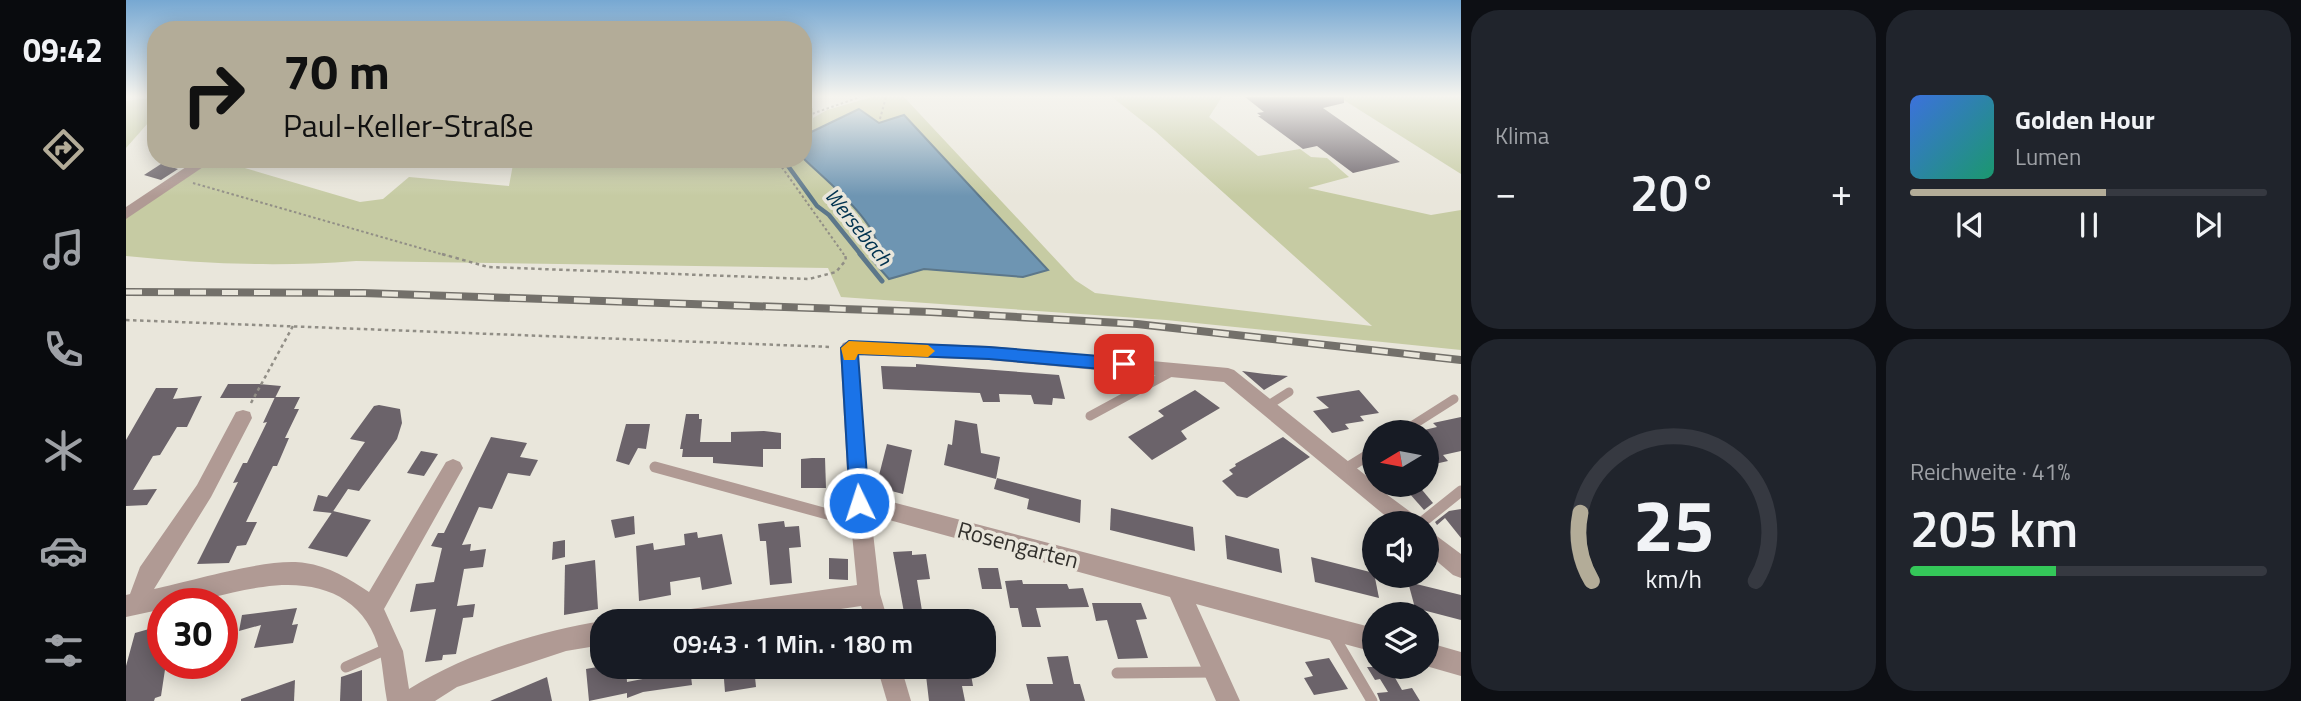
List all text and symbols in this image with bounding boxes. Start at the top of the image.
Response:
text: 09:42 [23,26,103,74]
text: 70 m [283,33,390,108]
icon: right [168,49,259,140]
text: Golden Hour [2015,100,2155,139]
text: Paul-Keller-Straße [283,101,534,149]
text: Klima [1495,118,1549,153]
icon: directions [39,125,88,174]
text: Lumen [2015,139,2081,174]
text: 20° [1630,152,1717,231]
text: − [1495,163,1516,221]
text: + [1831,163,1852,221]
water label: Wersebach [817,181,900,273]
icon: previous [1951,206,1989,244]
icon: pause [2070,206,2108,244]
icon: next [2189,206,2227,244]
icon: music [39,225,88,274]
icon: phone [39,325,88,374]
pin [1094,334,1154,394]
icon: arrive [1105,345,1143,383]
north arrow [1362,420,1438,497]
map controls [1362,420,1439,679]
icon: climate [39,426,88,475]
text: Reichweite · 41% [1910,454,2070,489]
position arrow [822,466,896,540]
text: 25 [1633,469,1714,579]
text: 205 km [1910,488,2078,567]
button: sound [1362,511,1439,588]
street label: Rosengarten [954,512,1083,577]
icon: car [39,526,88,575]
text: km/h [1645,560,1702,598]
speed limit sign: 30 [147,588,238,679]
button: layers [1362,602,1439,679]
text: 09:43 · 1 Min. · 180 m [673,624,913,663]
icon: filters [39,626,88,675]

